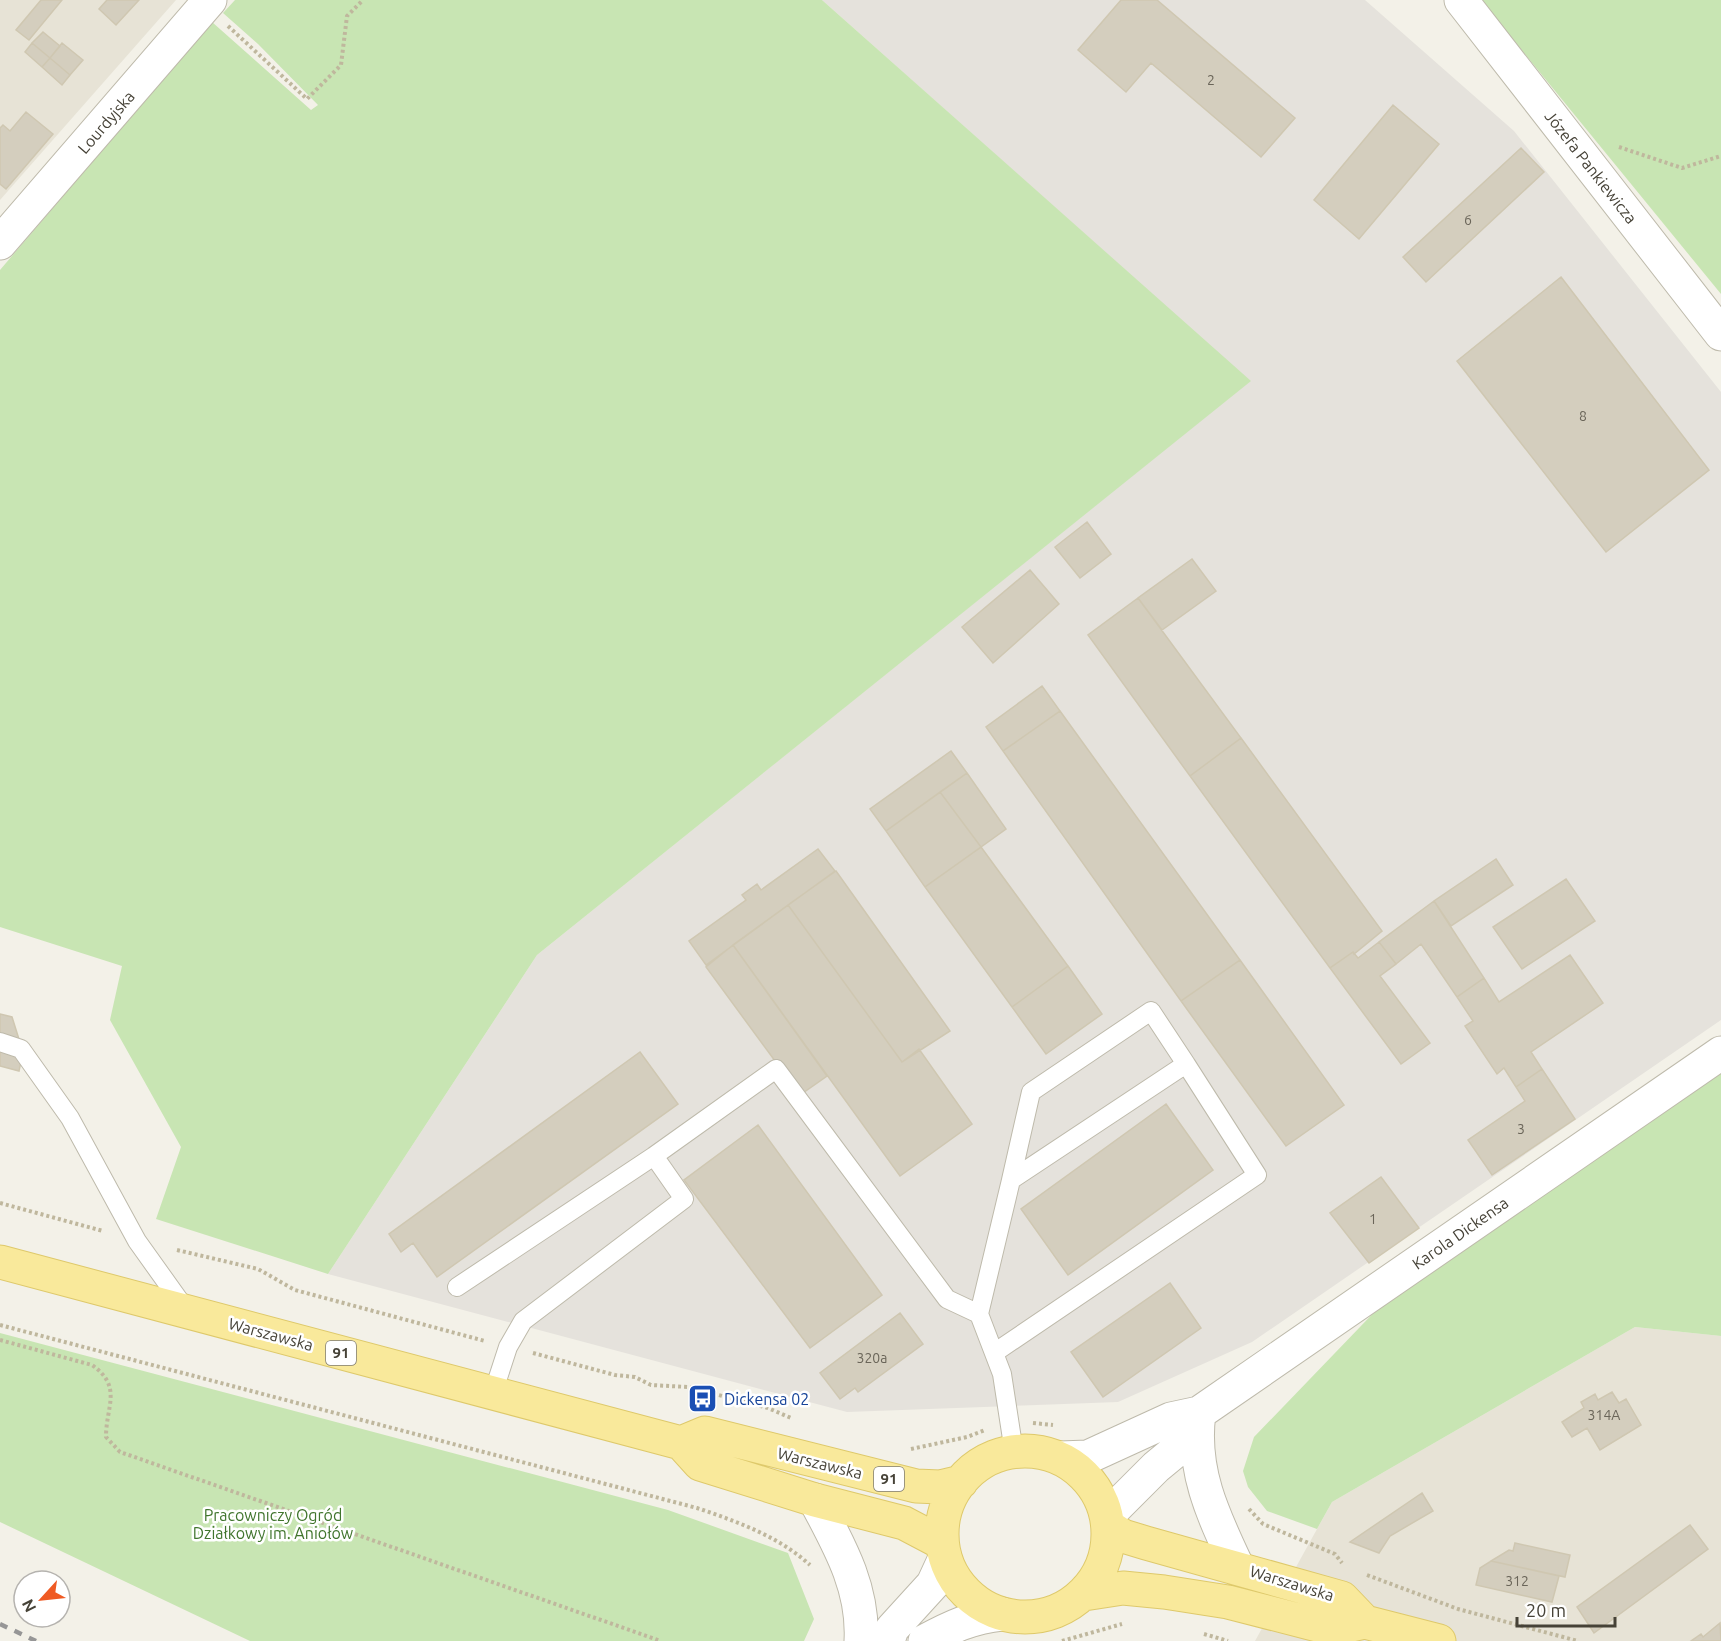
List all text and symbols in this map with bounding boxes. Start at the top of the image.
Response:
house number: 2 [1207,72,1215,88]
street label: Lourdyjska [74,87,138,157]
street label: Józefa Pankiewicza [1541,107,1641,227]
house number: 6 [1464,212,1472,228]
house number: 8 [1579,408,1587,424]
house number: 3 [1517,1121,1525,1137]
street label: Karola Dickensa [1409,1193,1511,1273]
house number: 1 [1369,1211,1377,1227]
street label: Warszawska [227,1314,315,1354]
road number: 91 [326,1341,356,1365]
house number: 320a [857,1350,887,1366]
bus stop icon: Dickensa 02 [687,1383,719,1415]
place label: Dickensa 02 [724,1390,809,1408]
house number: 314A [1588,1407,1620,1423]
street label: Warszawska [776,1444,864,1482]
road number: 91 [874,1467,904,1491]
park label: Pracowniczy Ogród Działkowy im. Aniołów [193,1506,354,1542]
street label: Warszawska [1248,1562,1336,1604]
north arrow [12,1569,72,1629]
house number: 312 [1505,1573,1529,1589]
scale bar [1517,1590,1614,1628]
text: N [18,1596,39,1615]
text: 20 m [1526,1600,1566,1620]

